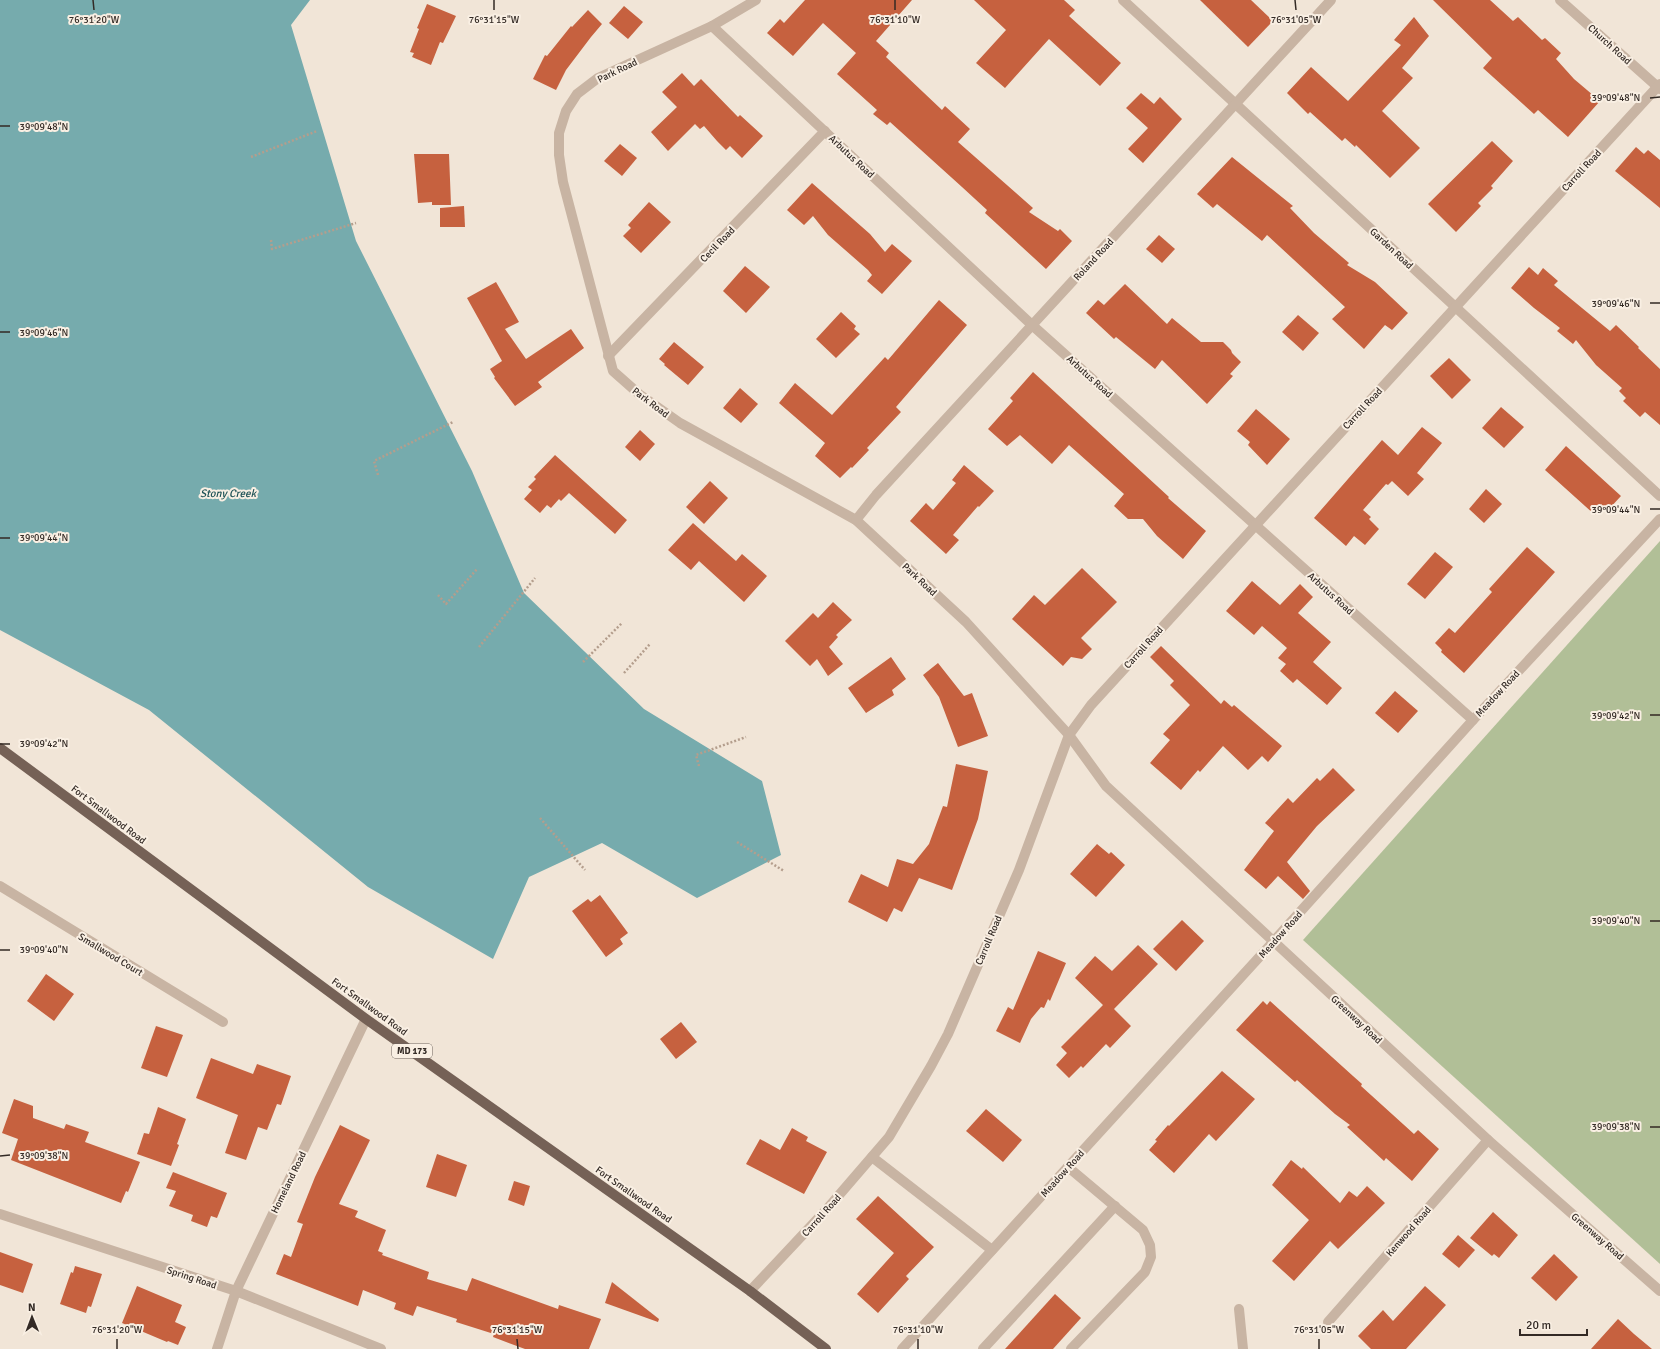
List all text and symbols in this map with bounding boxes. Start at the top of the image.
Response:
text: 76°31'20"W [69,14,120,26]
text: 76°31'15"W [469,14,520,26]
text: 76°31'10"W [870,14,921,26]
text: 76°31'05"W [1271,14,1322,26]
street label: Church Road [1585,22,1633,67]
street label: Park Road [596,56,639,86]
text: 39°09'48"N [1592,92,1640,104]
text: 39°09'48"N [20,121,68,133]
street label: Arbutus Road [826,133,876,181]
street label: Carroll Road [1559,147,1604,194]
street label: Cecil Road [698,224,738,265]
street label: Garden Road [1367,226,1415,272]
street label: Roland Road [1071,236,1116,283]
text: 39°09'46"N [1592,298,1640,310]
text: 39°09'46"N [20,327,68,339]
street label: Arbutus Road [1064,353,1115,400]
street label: Park Road [630,385,671,420]
street label: Carroll Road [1340,385,1385,432]
water label: Stony Creek [200,487,257,500]
text: 39°09'44"N [1592,504,1640,516]
text: 39°09'44"N [20,532,68,544]
street label: Park Road [900,561,939,599]
street label: Arbutus Road [1305,570,1356,617]
street label: Carroll Road [1122,624,1166,671]
street label: Meadow Road [1473,668,1522,719]
text: 39°09'42"N [1592,710,1640,722]
text: 39°09'42"N [20,738,68,750]
street label: Fort Smallwood Road [69,783,148,847]
street label: Meadow Road [1256,909,1305,961]
street label: Carroll Road [973,914,1005,967]
text: 39°09'40"N [1592,915,1640,927]
street label: Smallwood Court [76,931,145,979]
text: 39°09'40"N [20,944,68,956]
street label: Fort Smallwood Road [329,975,410,1038]
street label: Greenway Road [1328,993,1384,1046]
road number: MD 173 [392,1044,432,1058]
text: 39°09'38"N [1592,1121,1640,1133]
street label: Meadow Road [1038,1148,1087,1200]
text: 39°09'38"N [20,1150,68,1162]
street label: Homeland Road [269,1150,309,1215]
street label: Fort Smallwood Road [593,1164,674,1226]
street label: Carroll Road [800,1192,844,1239]
street label: Kenwood Road [1384,1204,1434,1259]
street label: Greenway Road [1569,1211,1626,1263]
street label: Spring Road [165,1264,218,1292]
north arrow [12,1297,52,1337]
text: N [28,1301,36,1314]
scale bar [1520,1311,1587,1337]
text: 20 m [1526,1318,1551,1333]
text: 76°31'20"W [92,1324,143,1336]
text: 76°31'15"W [492,1324,543,1336]
text: 76°31'10"W [893,1324,944,1336]
text: 76°31'05"W [1294,1324,1345,1336]

